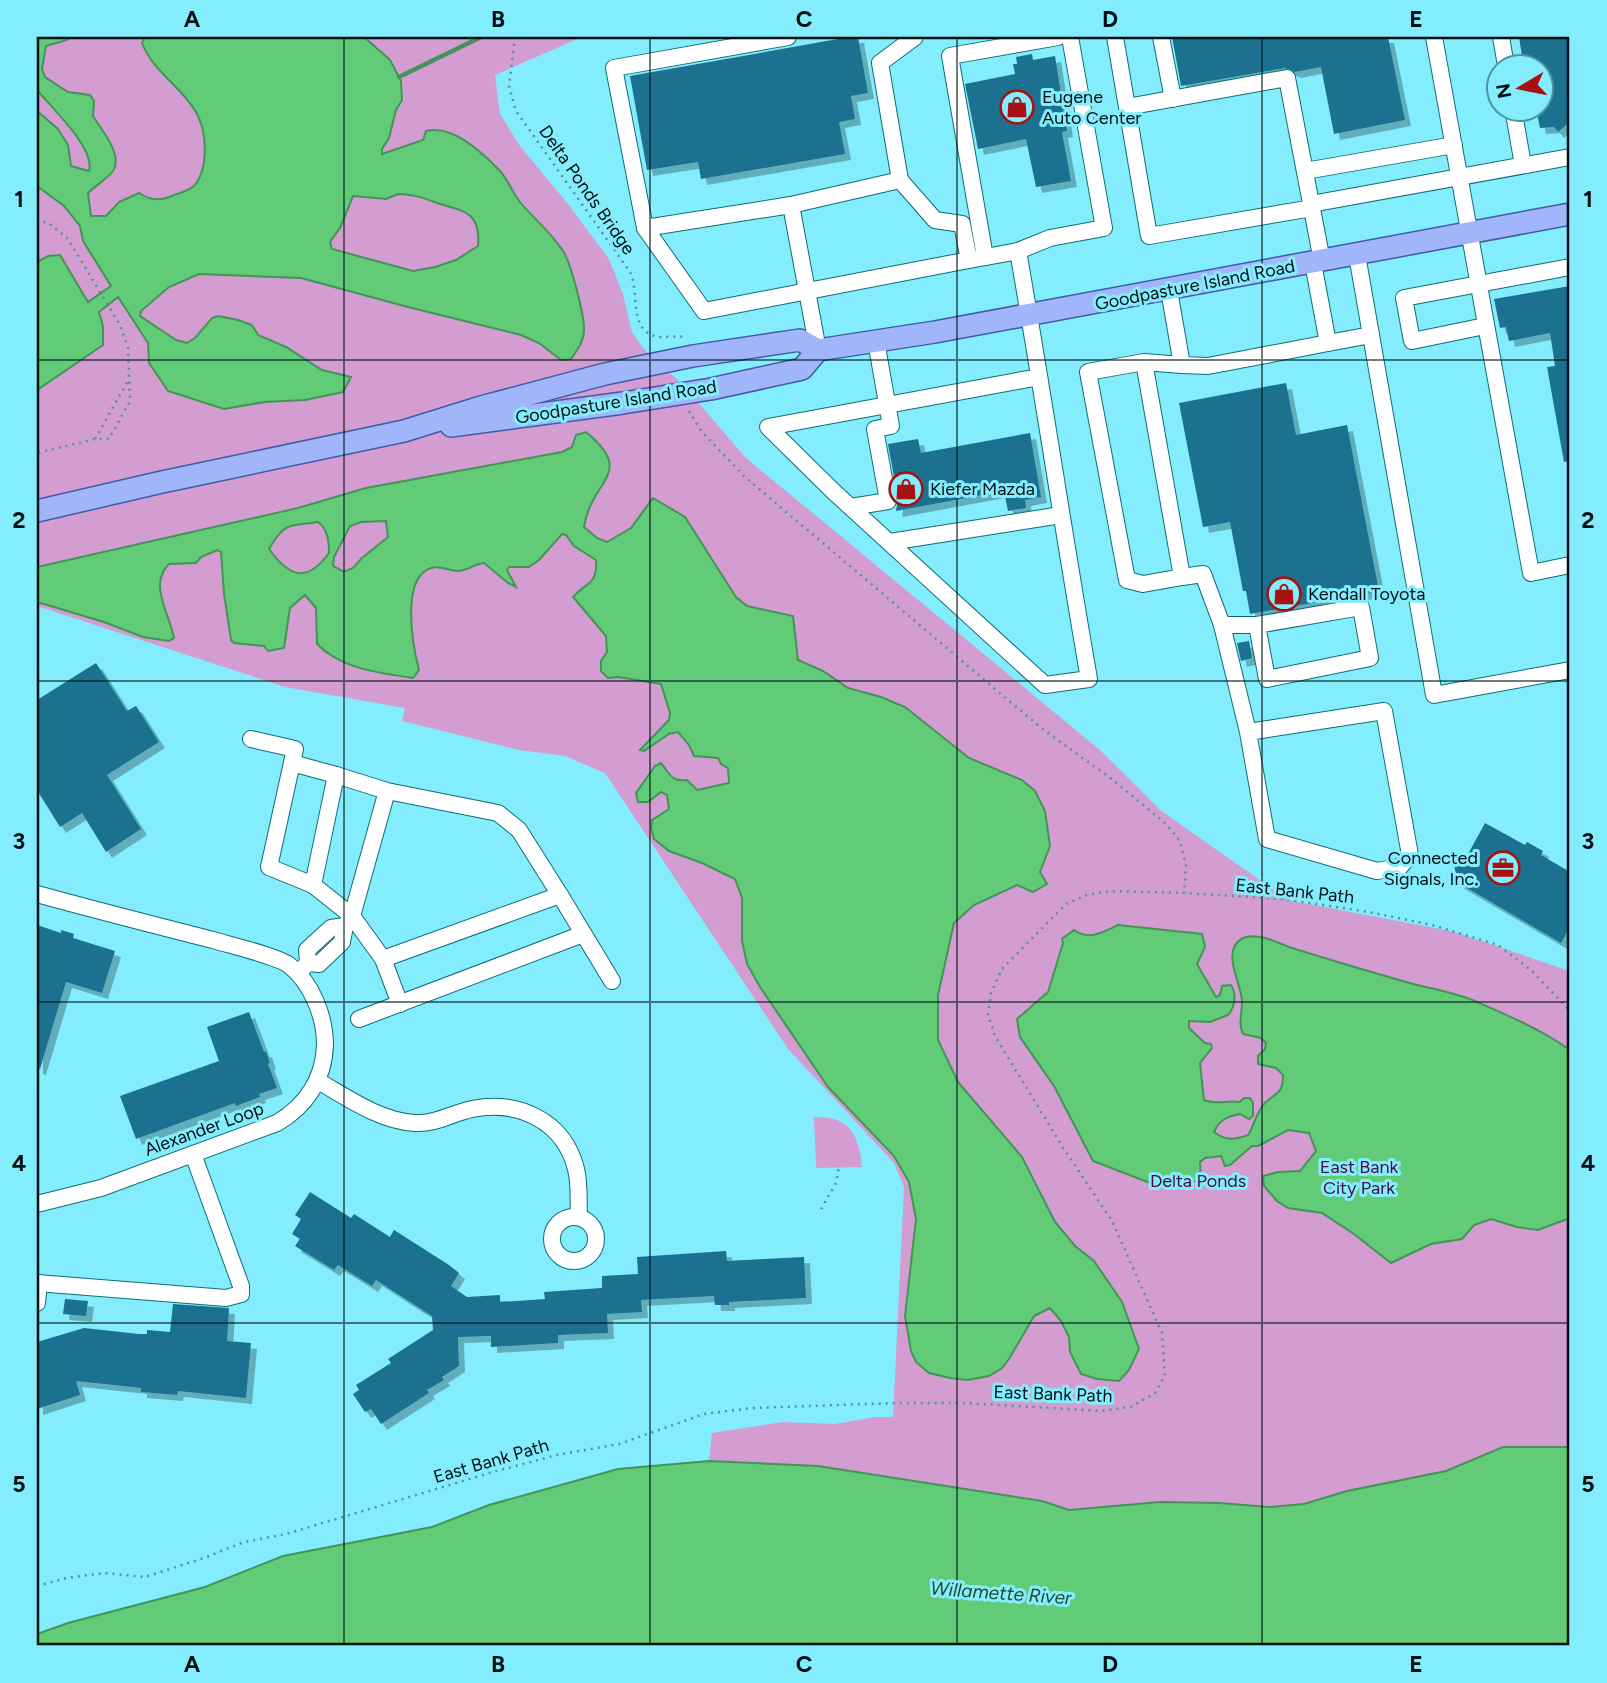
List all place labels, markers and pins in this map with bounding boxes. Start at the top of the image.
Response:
place label: Eugene Auto Center [1042,86,1141,129]
shop icon: Eugene Auto Center [998,88,1036,126]
shop icon: Kiefer Mazda [887,470,925,508]
place label: Kiefer Mazda [930,478,1035,500]
shop icon: Kendall Toyota [1265,575,1303,613]
place label: Kendall Toyota [1308,583,1425,605]
place label: Connected Signals, Inc. [1384,847,1478,890]
office icon: Connected Signals, Inc. [1484,849,1522,887]

